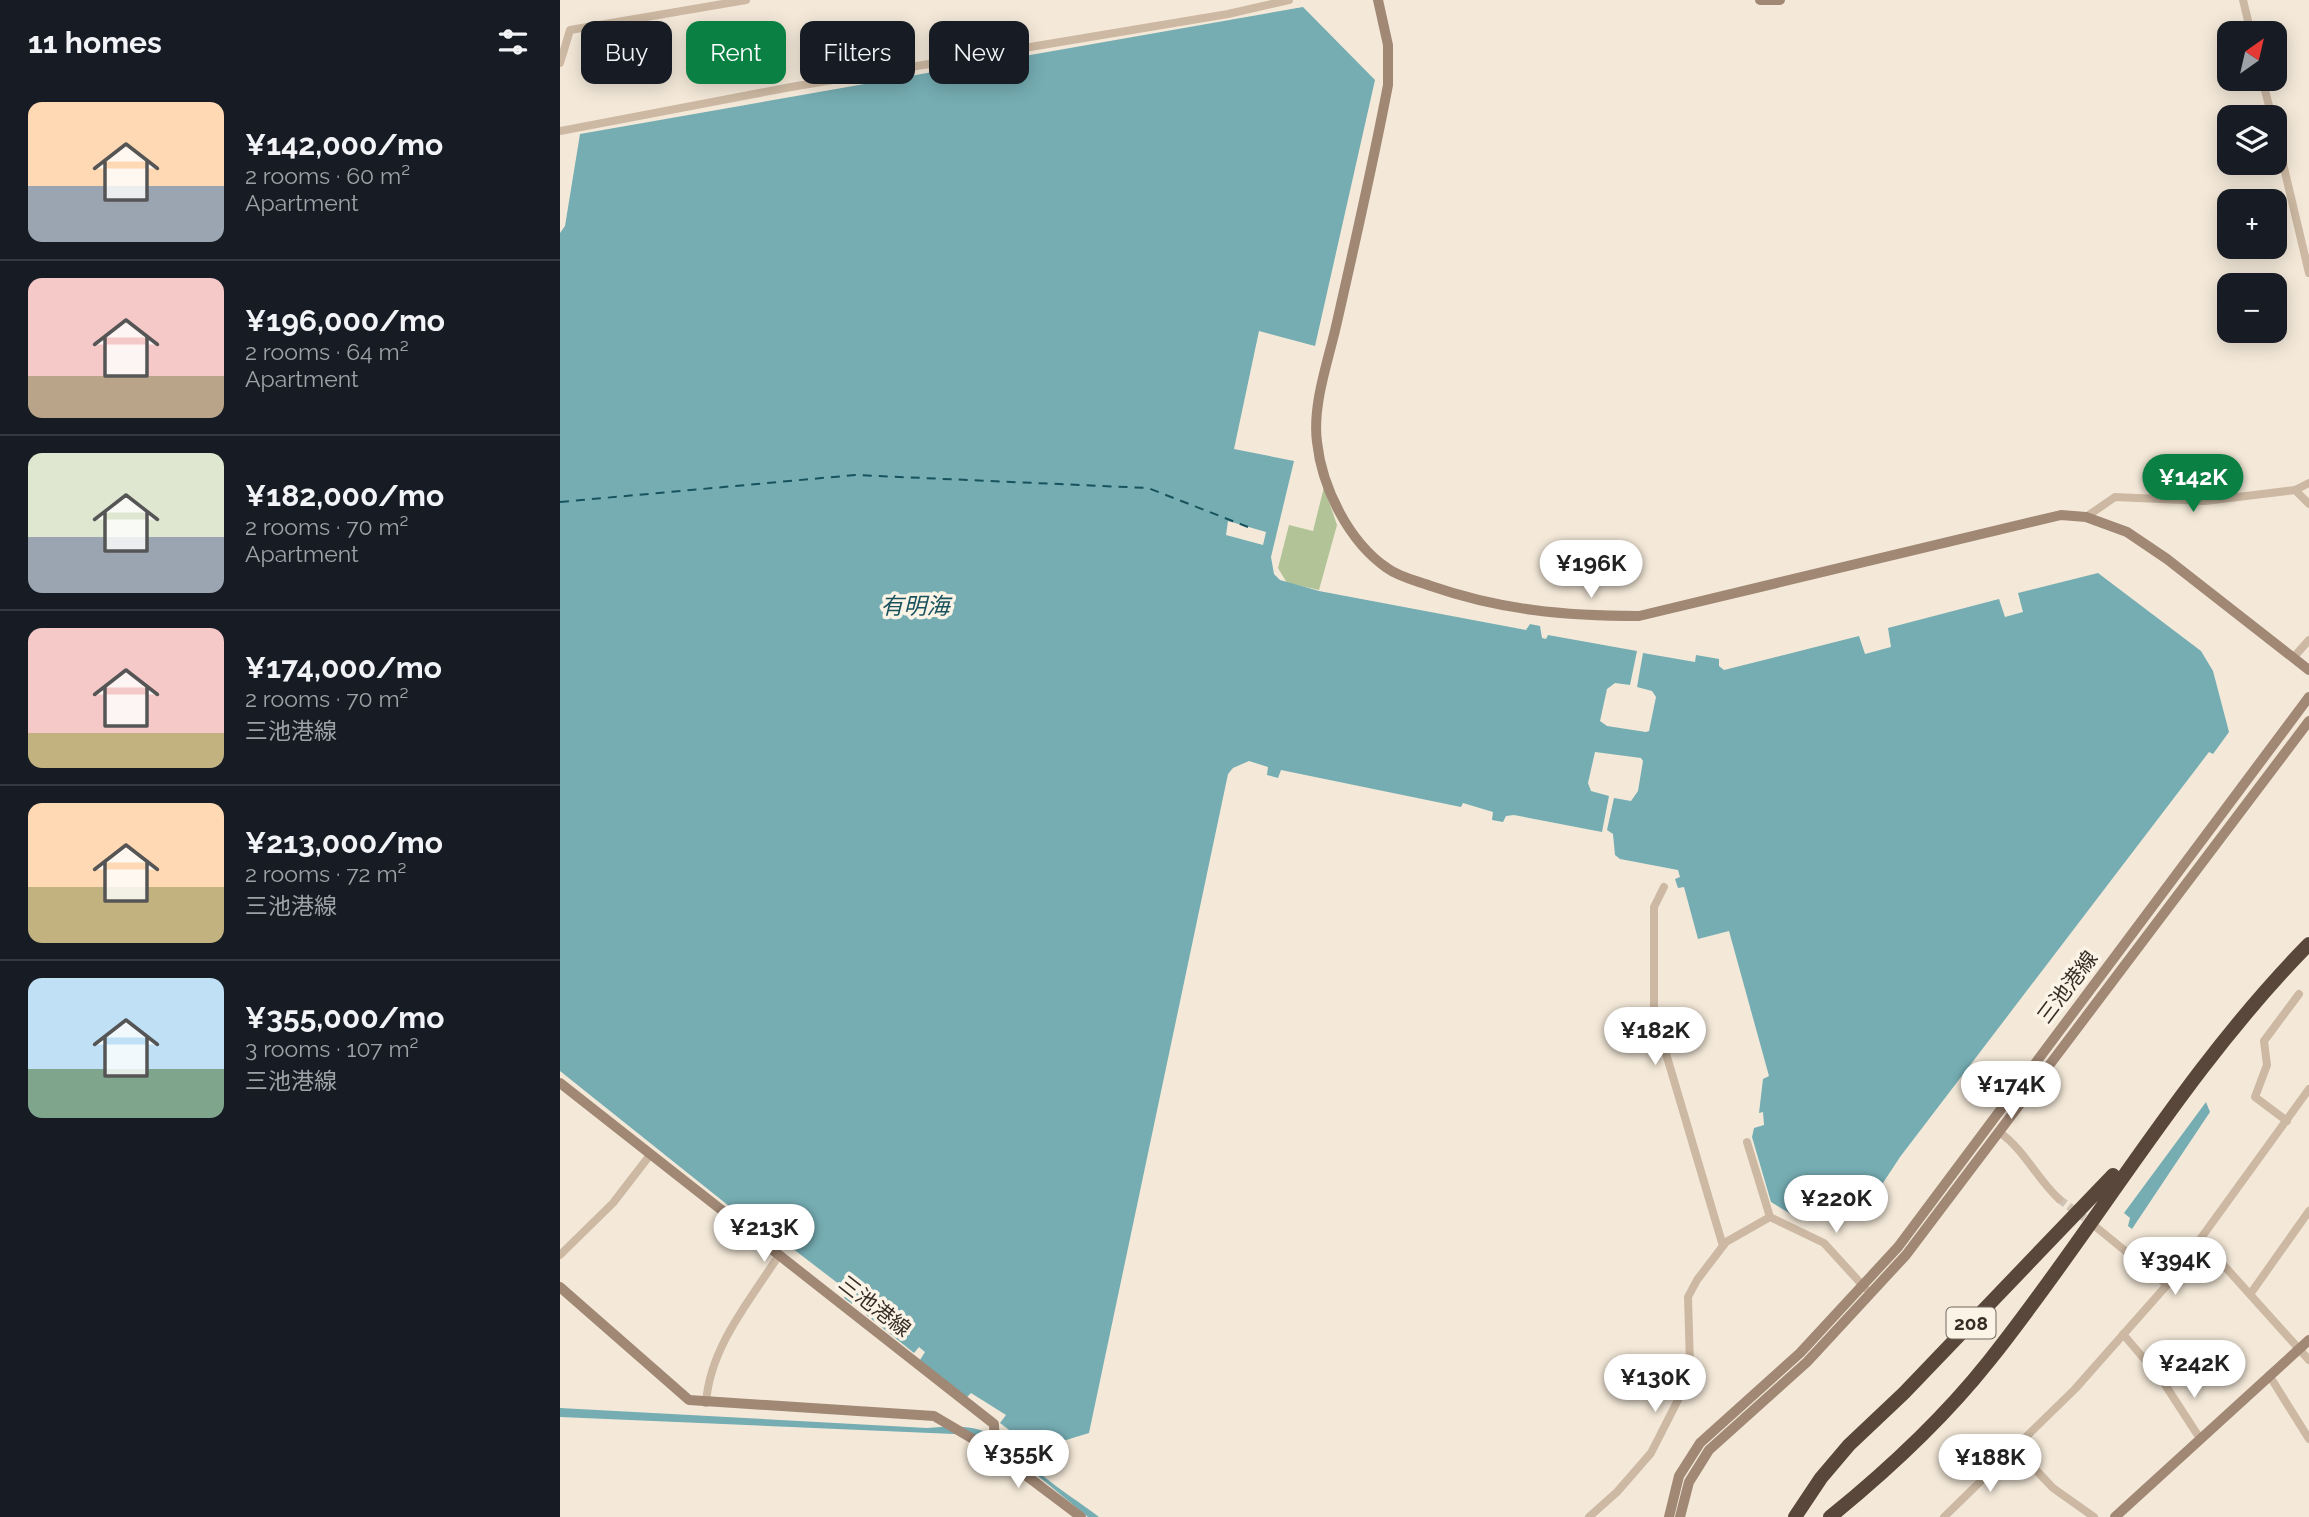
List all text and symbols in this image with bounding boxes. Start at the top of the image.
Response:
chip: Buy [581,21,672,84]
chip: Rent [686,21,786,84]
chip: Filters [800,21,915,84]
chip: New [929,21,1029,84]
north arrow [2217,21,2287,91]
map controls [2217,21,2287,343]
icon: filters [494,23,532,61]
text: 11 homes [28,25,162,60]
button: layers [2217,105,2287,175]
text: ¥142,000/mo [245,127,443,162]
icon: home [84,130,168,214]
text: 2 rooms · 60 m² [245,162,410,189]
text: Apartment [245,189,359,216]
button: + [2217,189,2287,259]
button: − [2217,273,2287,343]
text: ¥196,000/mo [245,303,445,338]
icon: home [84,306,168,390]
text: 2 rooms · 64 m² [245,338,409,365]
text: Apartment [245,365,359,392]
pin: ¥142K [2144,454,2242,514]
text: ¥142K [2158,463,2228,490]
text: ¥182,000/mo [245,478,444,513]
icon: home [84,481,168,565]
text: 2 rooms · 70 m² [245,513,408,540]
text: Apartment [245,540,359,567]
pin: ¥196K [1542,540,1640,600]
text: ¥196K [1556,549,1626,576]
water label: 有明海 [881,592,954,619]
text: ¥174,000/mo [245,650,442,685]
icon: home [84,656,168,740]
text: 2 rooms · 70 m² [245,685,408,712]
text: 三池港線 [245,717,337,744]
text: ¥213,000/mo [245,825,443,860]
icon: home [84,831,168,915]
text: 2 rooms · 72 m² [245,860,406,887]
text: 三池港線 [245,892,337,919]
street label: 三池港線 [2032,946,2102,1028]
text: ¥355,000/mo [245,1000,444,1035]
icon: home [84,1006,168,1090]
pin: ¥182K [1606,1007,1704,1067]
text: ¥182K [1620,1016,1690,1043]
text: 3 rooms · 107 m² [245,1035,419,1062]
pin: ¥174K [1962,1062,2060,1121]
text: 三池港線 [245,1067,337,1094]
text: ¥174K [1977,1070,2045,1097]
pin: ¥220K [1787,1176,1885,1235]
text: ¥220K [1800,1184,1872,1211]
pin: ¥213K [715,1204,813,1264]
text: ¥213K [730,1213,798,1240]
pin: ¥394K [2126,1238,2224,1297]
text: ¥394K [2139,1246,2211,1273]
street label: 三池港線 [834,1270,916,1342]
road number: 208 [1946,1308,1996,1338]
pin: ¥242K [2145,1340,2243,1400]
text: ¥242K [2159,1349,2229,1376]
pin: ¥130K [1606,1354,1704,1414]
text: ¥130K [1620,1363,1690,1390]
pin: ¥355K [969,1430,1067,1490]
pin: ¥188K [1941,1434,2039,1494]
text: ¥355K [983,1439,1053,1466]
text: ¥188K [1955,1443,2025,1470]

